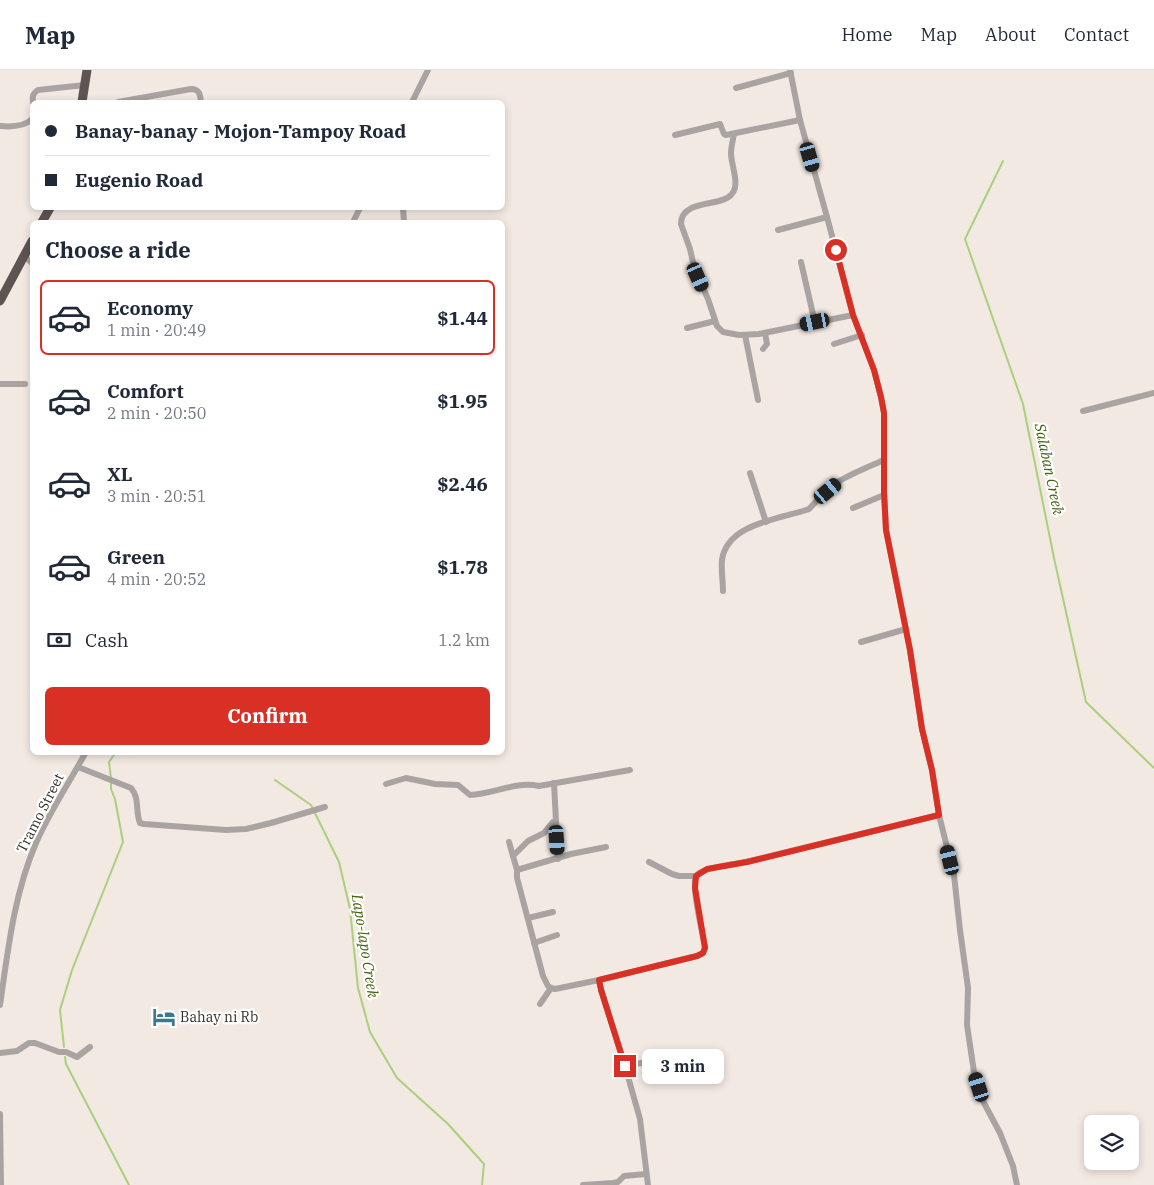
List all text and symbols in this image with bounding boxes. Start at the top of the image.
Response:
text: Map [25,19,75,51]
text: Home [841,23,893,46]
text: Map [921,23,957,46]
text: About [985,23,1036,46]
text: Contact [1064,23,1129,46]
text: Banay-banay - Mojon-Tampoy Road [75,119,406,143]
car [798,141,821,173]
text: Eugenio Road [75,168,203,192]
text: Choose a ride [45,235,191,264]
route start [825,239,847,261]
car [685,260,710,294]
icon: car [47,295,92,340]
text: Economy [107,296,193,320]
text: $1.44 [437,306,488,330]
car [798,312,831,332]
text: 1 min · 20:49 [107,320,206,340]
icon: car [47,378,92,423]
text: Comfort [107,379,184,403]
text: $1.95 [437,389,488,413]
text: 2 min · 20:50 [107,403,206,423]
water label: Salaban Creek [1030,421,1068,516]
icon: car [47,461,92,506]
text: XL [107,462,133,486]
text: $2.46 [437,472,488,496]
car [811,476,844,506]
text: 3 min · 20:51 [107,486,206,506]
icon: car [47,544,92,589]
text: Green [107,545,165,569]
text: $1.78 [437,555,488,579]
text: 4 min · 20:52 [107,569,206,589]
icon: cash [45,626,73,654]
text: Cash [85,628,129,652]
text: 1.2 km [438,630,490,650]
button: Confirm [45,687,490,745]
street label: Tramo Street [12,770,68,856]
car [548,825,565,855]
car [939,844,960,876]
water label: Lapo-lapo Creek [348,892,383,999]
hotel icon: Bahay ni Rb [151,1004,177,1030]
place label: Bahay ni Rb [180,1008,258,1026]
callout: 3 min [642,1048,725,1084]
route end [614,1055,636,1077]
text: 3 min [661,1056,705,1076]
car [967,1070,990,1104]
map controls [1084,1115,1139,1170]
button: layers [1084,1115,1139,1170]

